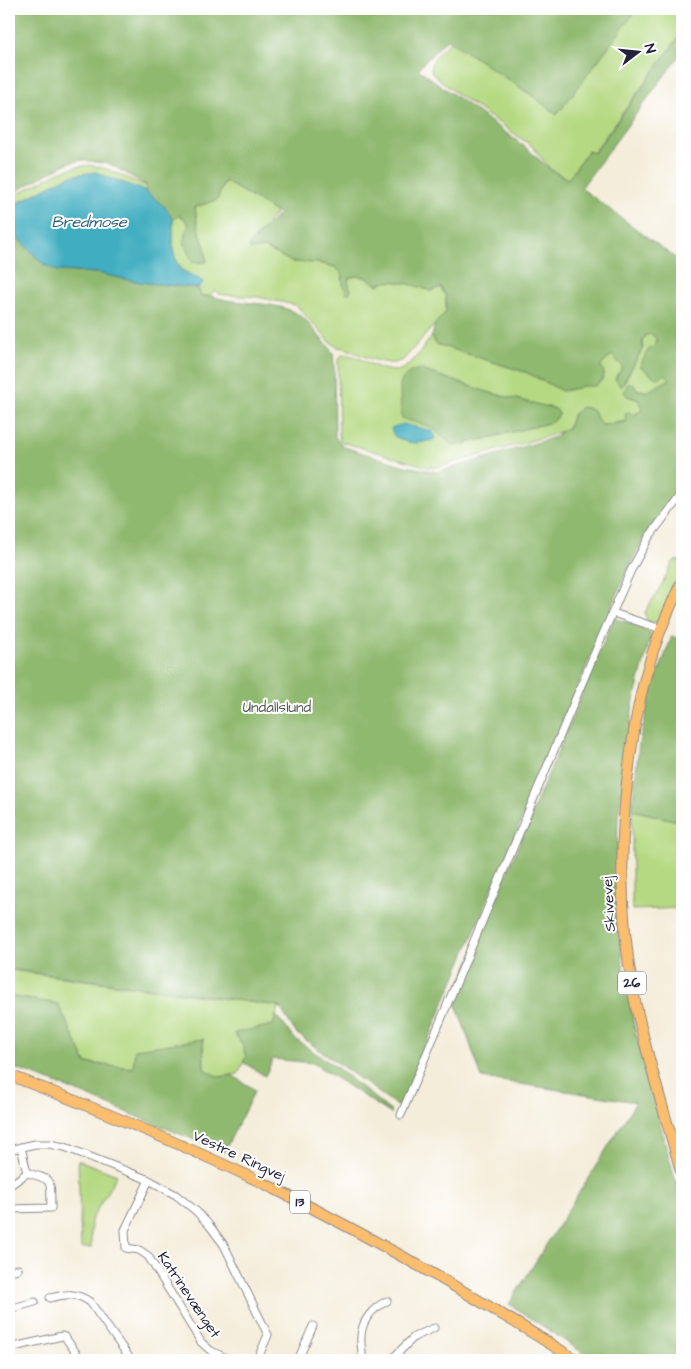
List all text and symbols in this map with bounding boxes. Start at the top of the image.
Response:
north arrow [614,28,664,78]
text: N [639,42,660,56]
water label: Bredmose [51,211,128,233]
park label: Undallslund [243,697,312,718]
street label: Skivevej [597,875,621,932]
road number: 26 [618,971,646,994]
street label: Vestre Ringvej [189,1125,289,1188]
road number: 13 [290,1190,310,1214]
street label: Katrinevænget [152,1248,226,1343]

